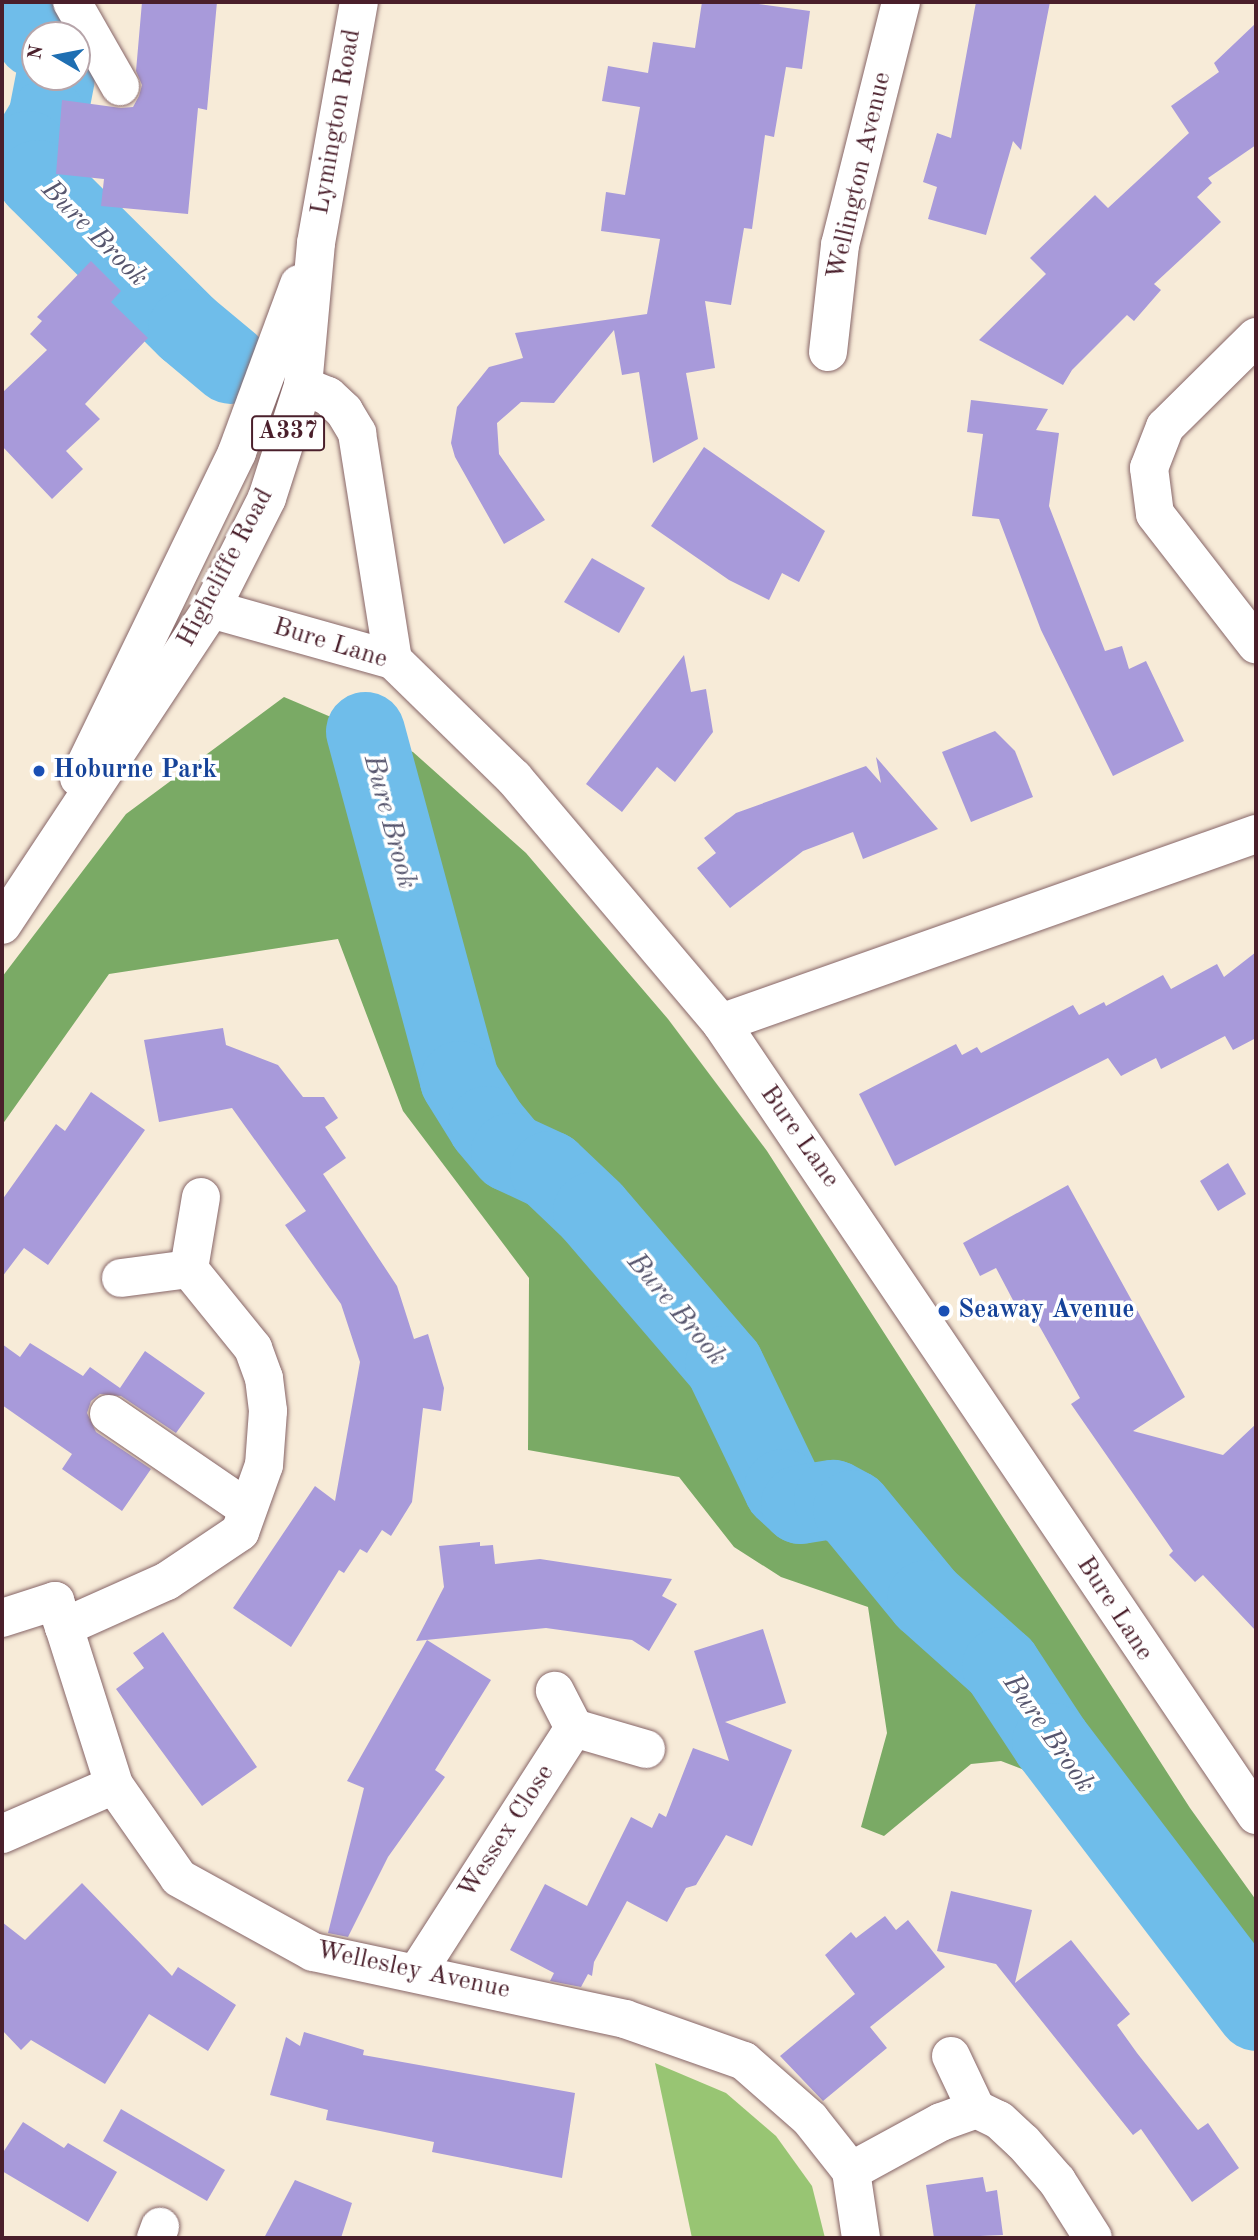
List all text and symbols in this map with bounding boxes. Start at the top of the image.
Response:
north arrow [21,21,91,91]
street label: Lymington Road [305,27,369,217]
text: N [26,44,47,61]
street label: Wellington Avenue [821,69,899,283]
water label: Bure Brook [33,173,155,295]
road number: A337 [250,412,326,453]
street label: Highcliffe Road [171,483,281,653]
street label: Bure Lane [269,612,391,676]
water label: Bure Brook [355,751,423,893]
place label: Hoburne Park [53,755,217,787]
marker: Hoburne Park [31,763,47,779]
street label: Bure Lane [752,1080,846,1194]
water label: Bure Brook [619,1246,733,1374]
place label: Seaway Avenue [958,1295,1134,1327]
marker: Seaway Avenue [936,1303,952,1319]
street label: Bure Lane [1069,1551,1159,1667]
water label: Bure Brook [995,1668,1101,1800]
street label: Wessex Close [452,1759,562,1905]
street label: Wellesley Avenue [313,1935,513,2007]

